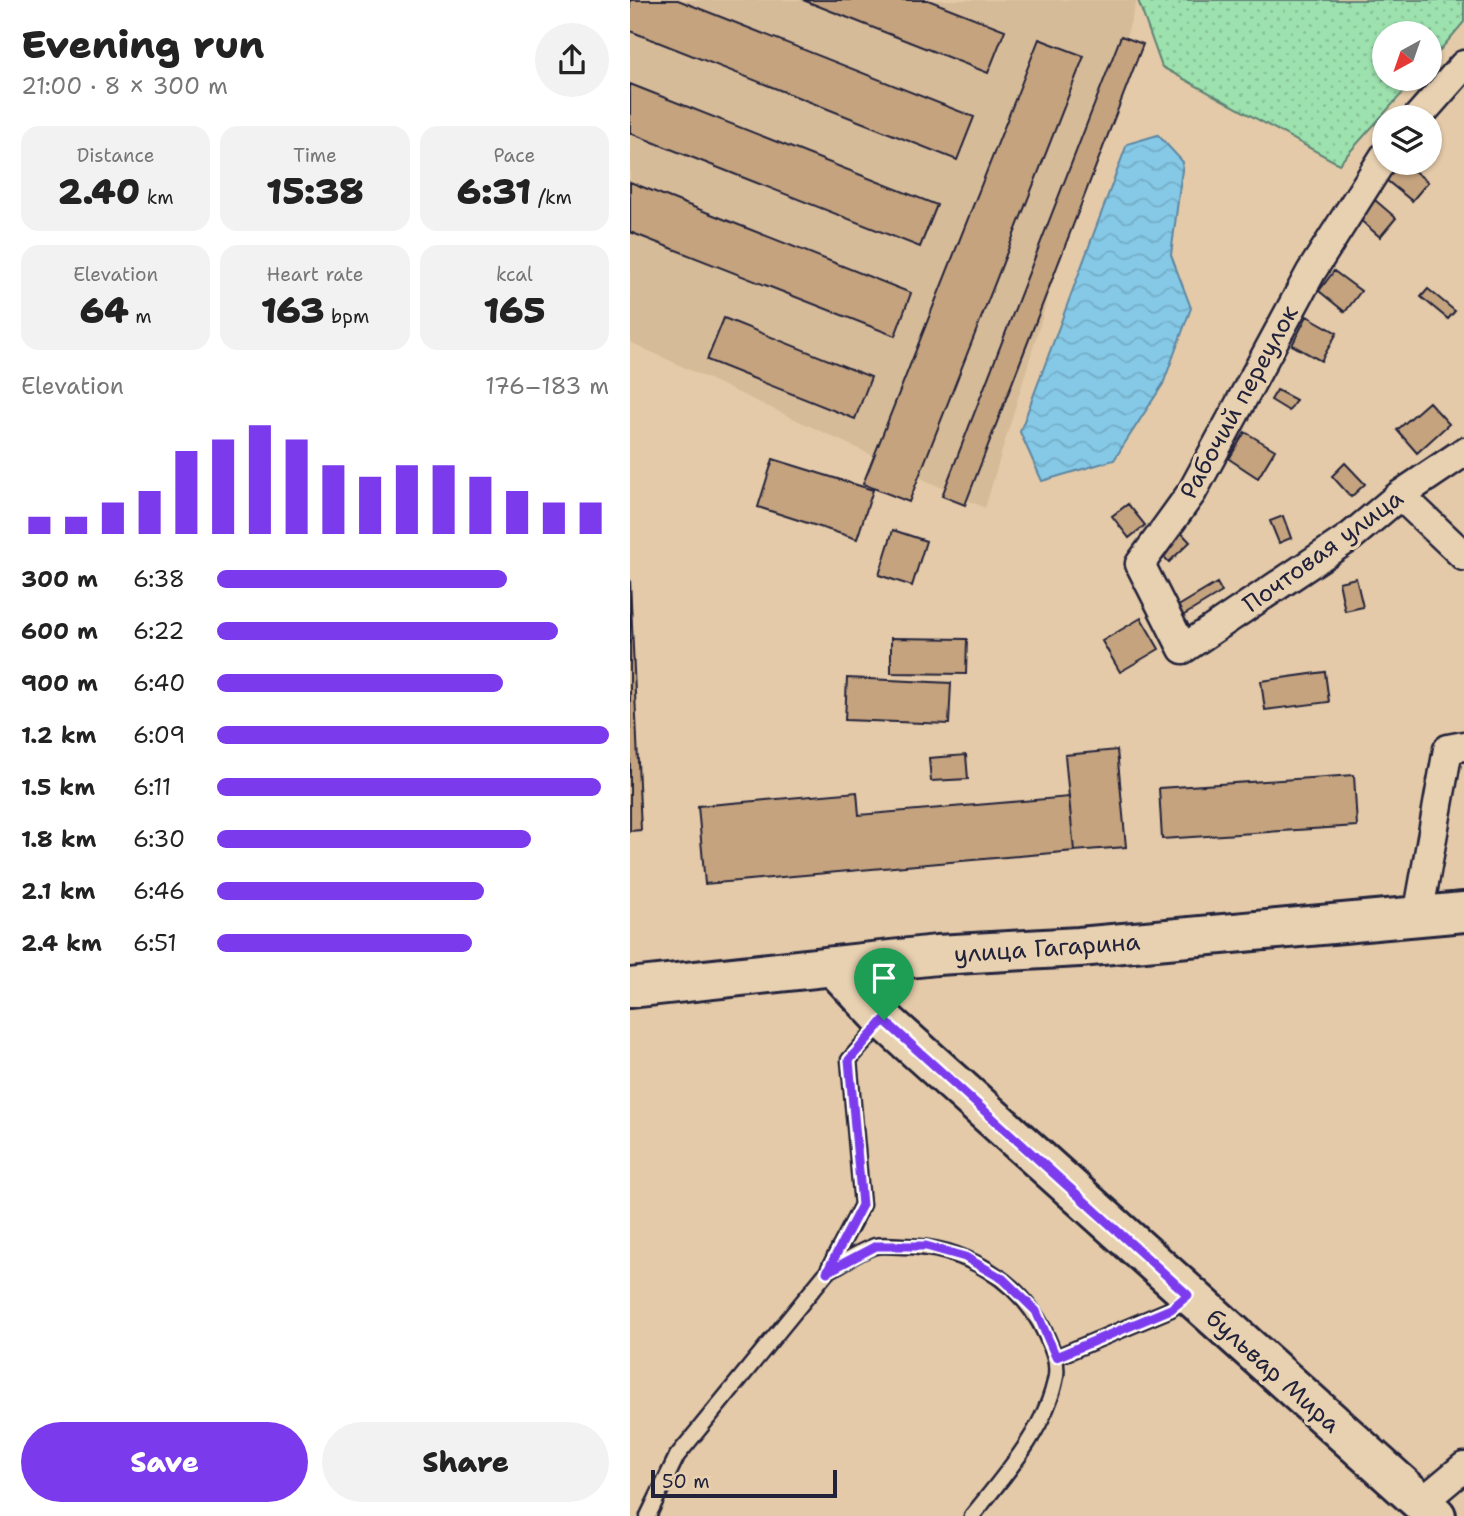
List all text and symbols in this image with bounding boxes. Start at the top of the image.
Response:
text: Evening run [21,19,264,70]
north arrow [1372,21,1442,91]
map controls [1372,21,1442,175]
button: share [535,23,609,97]
text: 21:00 · 8 × 300 m [21,71,228,101]
button: layers [1372,105,1442,175]
text: Distance [77,143,155,168]
text: Time [293,143,337,168]
text: Pace [493,143,535,168]
text: 2.40 [58,168,140,215]
text: 15:38 [266,168,364,215]
text: 6:31 [457,168,531,215]
text: km [140,185,174,210]
text: /km [531,185,572,210]
text: Elevation [73,262,158,287]
text: Heart rate [267,262,363,287]
text: kcal [496,262,533,287]
text: 64 [80,287,129,334]
text: 163 [261,287,325,334]
text: 165 [483,287,545,334]
street label: Рабочий переулок [1172,299,1306,505]
text: m [129,304,152,329]
text: bpm [325,304,369,329]
text: Elevation [21,371,124,401]
text: 176–183 m [485,371,609,401]
street label: Почтовая улица [1237,482,1410,620]
text: 300 m [21,564,98,594]
text: 6:38 [133,564,185,594]
text: 600 m [21,616,98,646]
text: 6:22 [133,616,184,646]
text: 900 m [21,668,98,698]
text: 6:40 [133,668,185,698]
text: 1.2 km [21,720,97,750]
text: 6:09 [133,720,185,750]
text: 1.5 km [21,772,95,802]
text: 6:11 [133,772,171,802]
text: 1.8 km [21,824,96,854]
text: 6:30 [133,824,185,854]
text: 2.1 km [21,876,95,906]
text: 6:46 [133,876,185,906]
street label: улица Гагарина [953,926,1141,970]
text: 2.4 km [21,928,102,958]
text: 6:51 [133,928,177,958]
pin [854,948,914,1020]
icon: arrive [865,959,903,997]
street label: бульвар Мира [1199,1302,1347,1440]
button: Save [21,1422,308,1502]
button: Share [322,1422,609,1502]
scale bar [651,1467,836,1499]
text: 50 m [662,1469,710,1494]

